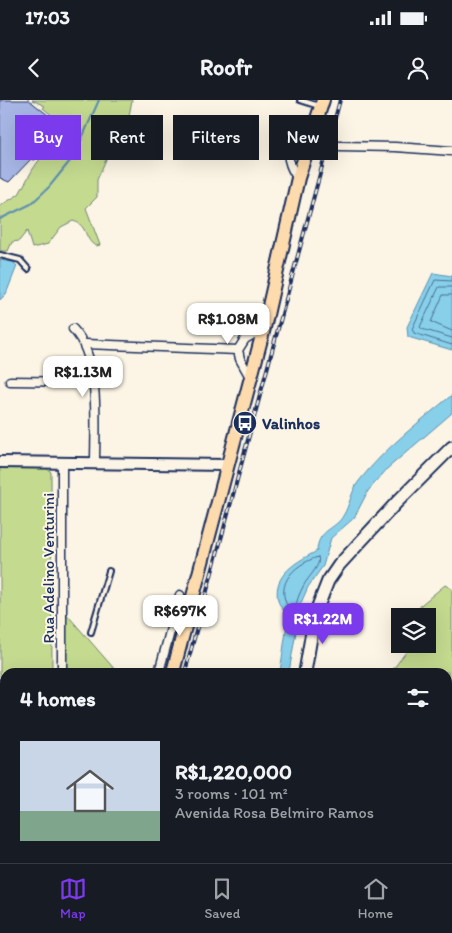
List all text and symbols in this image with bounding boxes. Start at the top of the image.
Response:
text: 17:03 [25,6,70,29]
icon: back [20,54,48,82]
text: Roofr [200,54,252,81]
icon: person [404,54,432,82]
chip: Buy [15,115,81,160]
chip: Rent [91,115,163,160]
chip: Filters [173,115,259,160]
chip: New [269,115,338,160]
pin: R$1.08M [182,302,274,345]
text: R$1.08M [198,309,258,328]
pin: R$1.13M [37,356,129,398]
text: R$1.13M [54,362,112,381]
bus stop icon: Valinhos [232,410,258,436]
place label: Valinhos [262,414,320,433]
street label: Rua Adelino Venturini [39,493,58,643]
pin: R$697K [139,594,221,637]
text: R$697K [154,601,206,620]
pin: R$1.22M [277,602,369,645]
map controls [391,608,436,653]
button: layers [391,608,436,653]
text: R$1.22M [294,609,352,628]
icon: filters [404,684,432,712]
text: 4 homes [20,686,96,711]
text: R$1,220,000 [175,759,292,784]
icon: home [60,761,120,821]
text: 3 rooms · 101 m² [175,784,288,803]
text: Avenida Rosa Belmiro Ramos [175,803,374,822]
tab: Map [59,875,87,922]
tab: Saved [204,875,240,922]
tab: Home [358,875,393,922]

